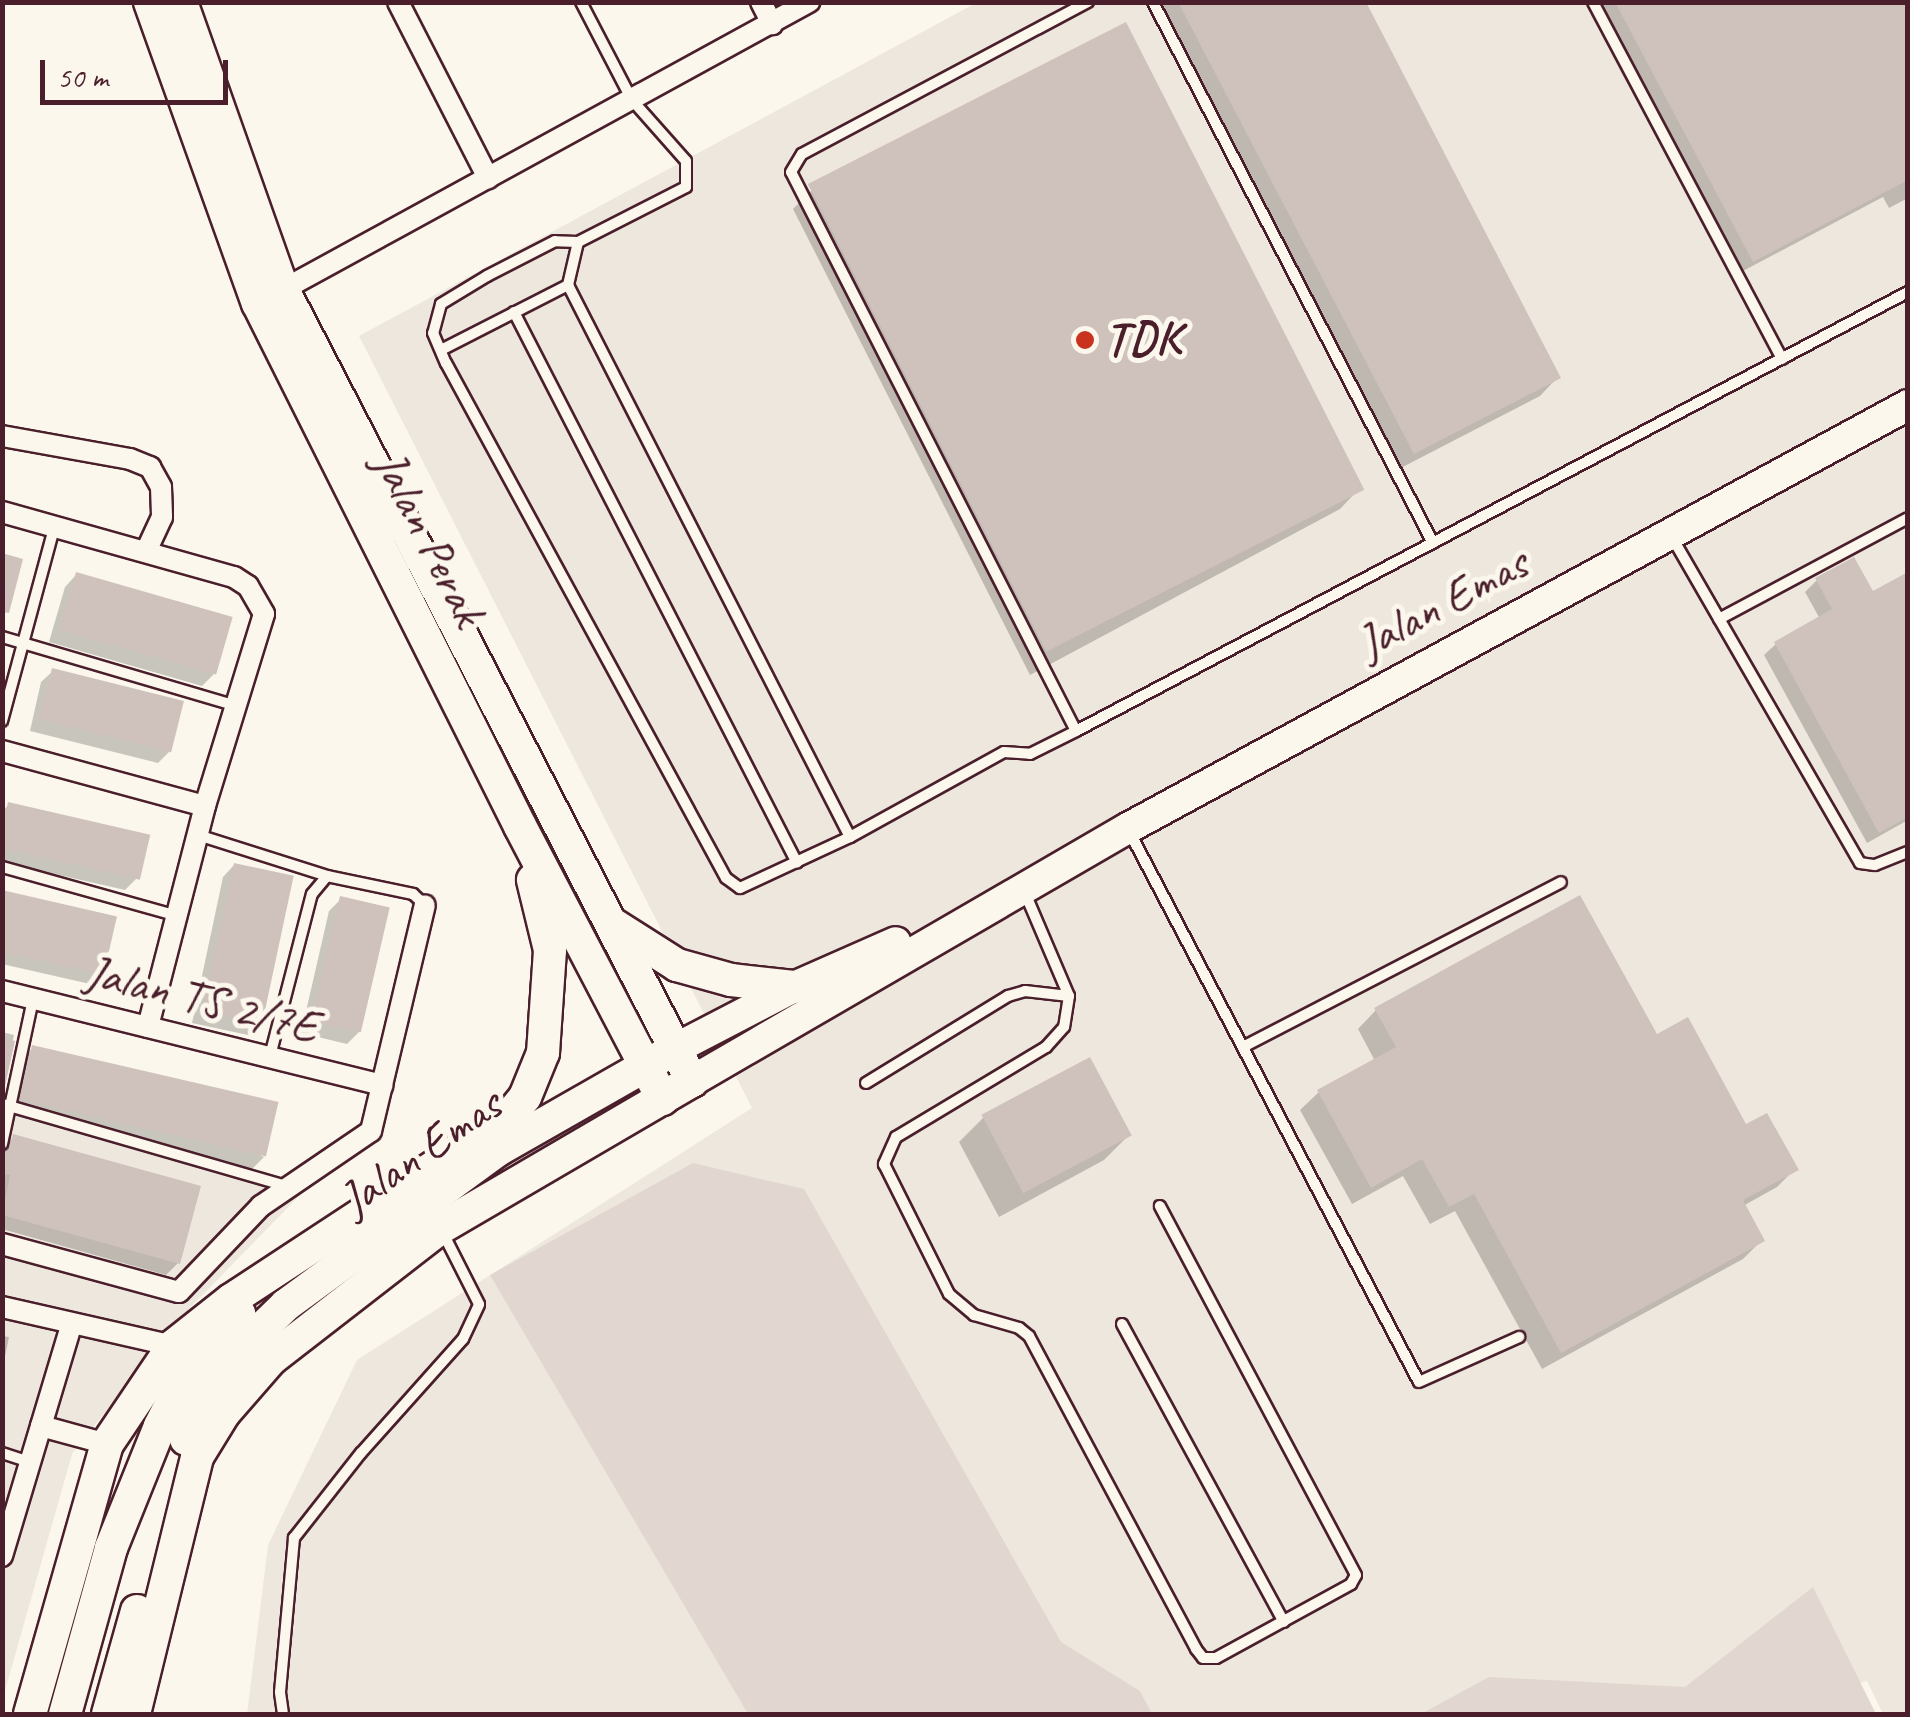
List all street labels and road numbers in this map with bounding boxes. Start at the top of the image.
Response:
street label: Jalan Perak [361,442,497,634]
street label: Jalan Emas [1347,534,1537,672]
street label: Jalan TS 2/7E [80,942,324,1056]
street label: Jalan Emas [328,1075,512,1229]

